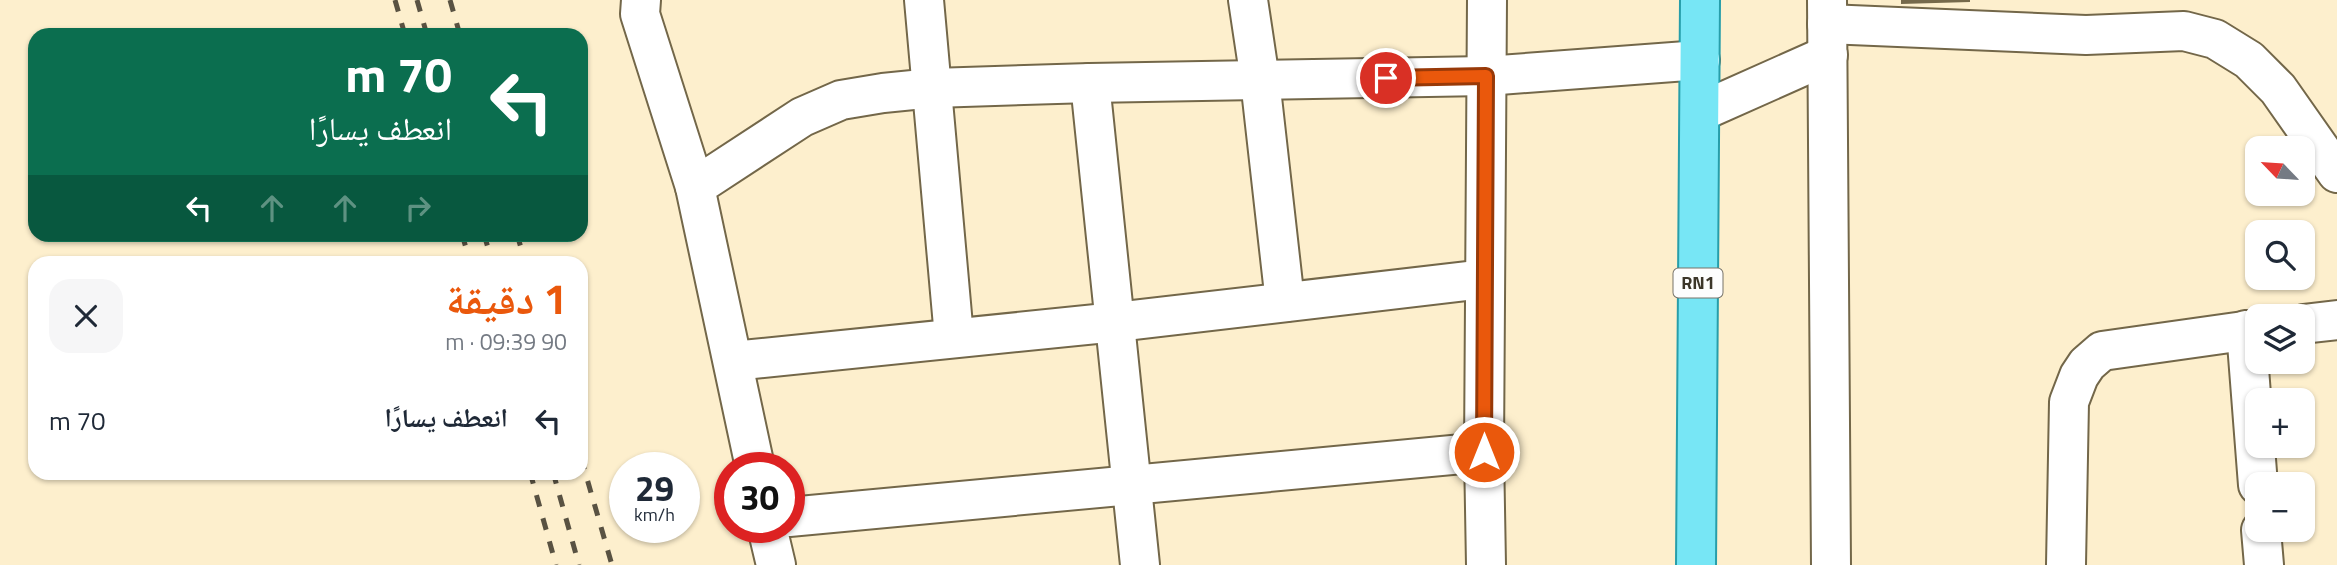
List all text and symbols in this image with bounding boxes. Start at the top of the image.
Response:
text: 70 m [345,36,452,111]
pin [1356,48,1416,108]
icon: left [476,56,567,147]
icon: arrive [1367,59,1405,97]
text: انعطف يسارًا [309,104,452,152]
north arrow [2245,136,2315,206]
map controls [2245,136,2315,542]
icon: left [180,189,218,227]
icon: ahead [253,189,291,227]
icon: ahead [326,189,364,227]
icon: right [399,189,437,227]
button: search [2245,220,2315,290]
text: 1 دقيقة [446,266,567,330]
road number: RN1 [1674,268,1722,298]
button: close [49,279,123,353]
button: layers [2245,304,2315,374]
text: 90 m · 09:39 [445,324,567,359]
button: + [2245,388,2315,458]
text: انعطف يسارًا [384,398,508,437]
text: 70 m [49,401,106,440]
icon: left [529,402,567,440]
position arrow [1447,415,1521,489]
speed limit sign: 30 [714,452,805,543]
text: 29 [635,461,674,515]
button: − [2245,472,2315,542]
text: km/h [634,501,675,528]

